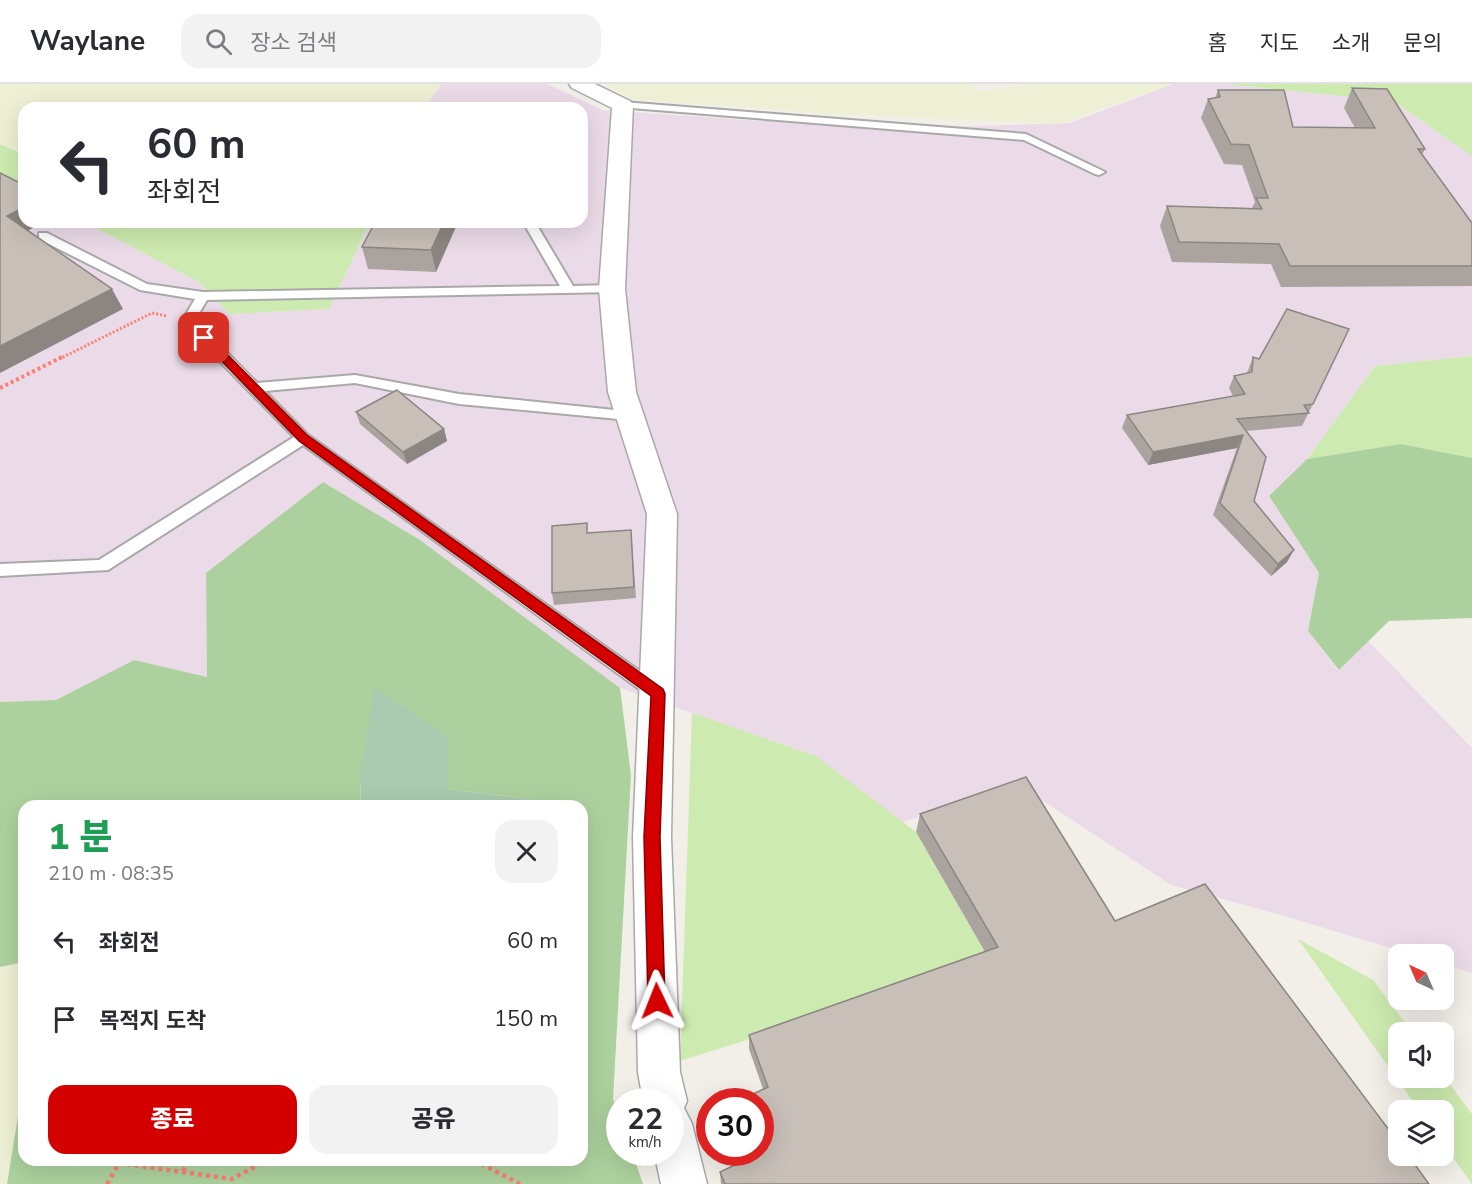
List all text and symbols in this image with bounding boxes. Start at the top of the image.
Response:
search box [181,14,601,68]
text: Waylane [30,22,145,60]
icon: search [202,25,235,58]
text: 장소 검색 [250,28,337,58]
text: 홈 [1208,29,1227,57]
text: 지도 [1260,29,1299,57]
text: 소개 [1332,29,1370,57]
text: 문의 [1403,29,1442,57]
text: 60 m [147,116,246,173]
icon: left [48,126,126,204]
text: 좌회전 [147,174,222,211]
pin [178,312,229,363]
icon: arrive [187,321,220,354]
text: 1 분 [48,813,113,862]
button: close [495,820,558,883]
text: 210 m · 08:35 [48,860,174,887]
icon: left [48,925,81,958]
text: 60 m [507,926,558,956]
text: 좌회전 [99,928,160,958]
north arrow [1388,944,1454,1010]
map controls [1388,944,1454,1166]
position arrow [625,969,689,1033]
icon: arrive [48,1003,81,1036]
text: 150 m [494,1004,558,1034]
text: 목적지 도착 [99,1006,206,1036]
button: sound [1388,1022,1454,1088]
button: 종료 [48,1085,297,1154]
button: 공유 [309,1085,558,1154]
speed limit sign: 30 [696,1088,774,1166]
text: 22 [627,1099,663,1140]
button: layers [1388,1100,1454,1166]
text: km/h [628,1132,662,1152]

